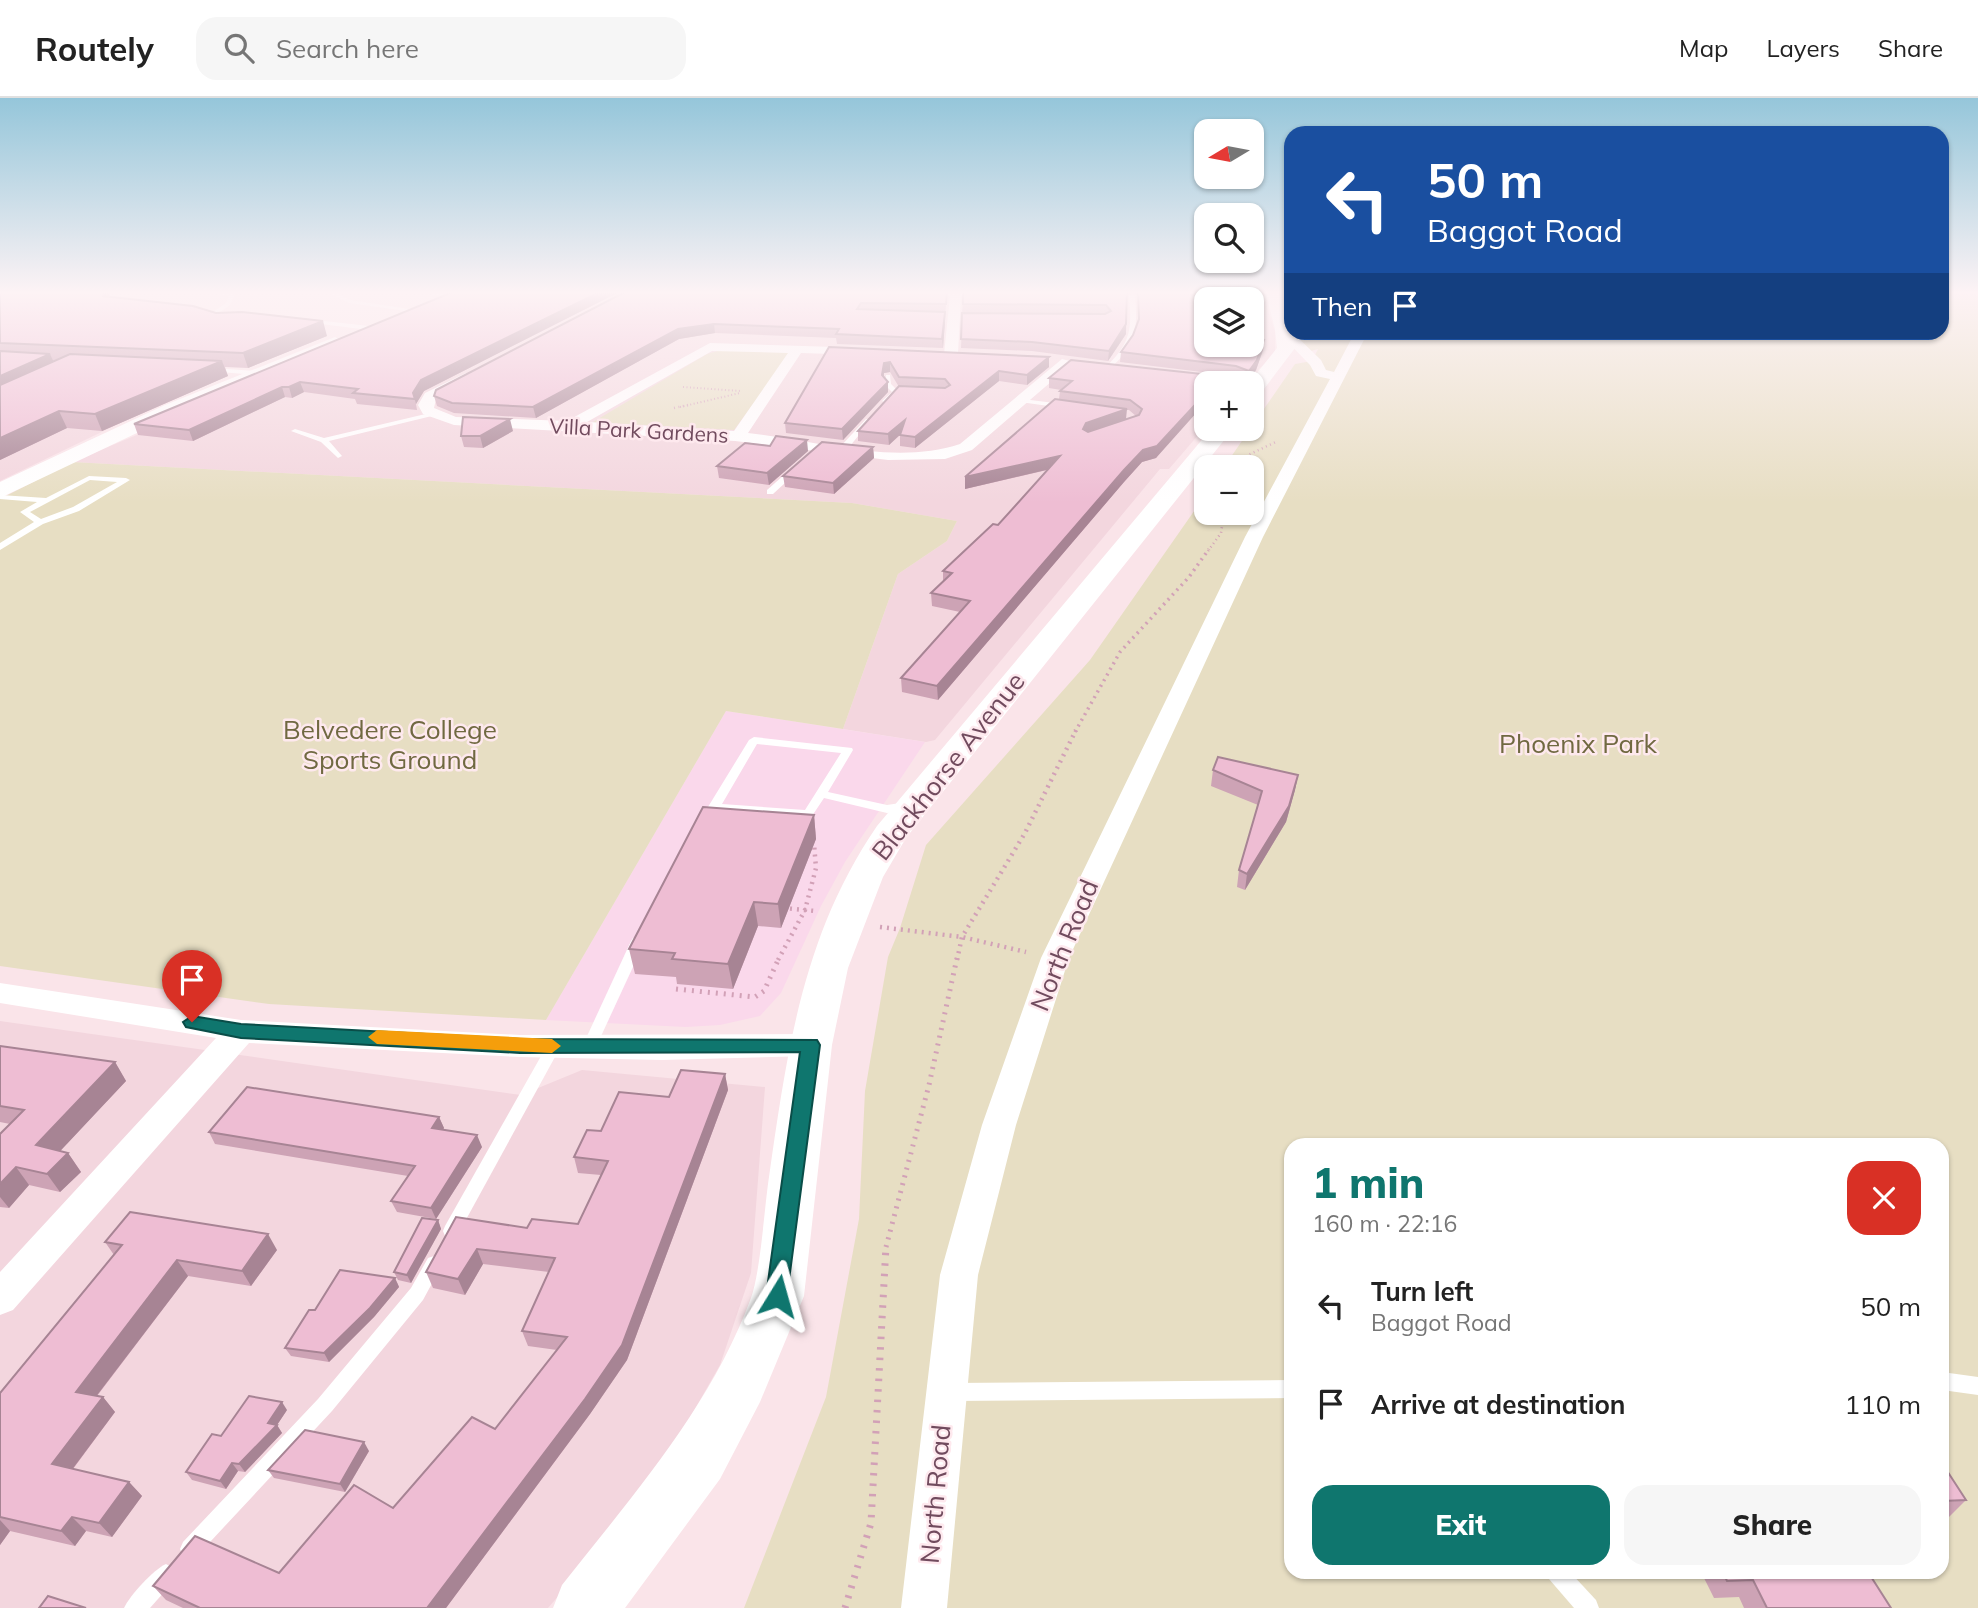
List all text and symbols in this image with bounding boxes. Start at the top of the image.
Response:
search box [196,17,686,80]
text: Routely [35,28,154,69]
icon: search [220,29,258,67]
text: Search here [276,32,419,65]
text: Map [1679,33,1728,63]
text: Layers [1766,33,1840,63]
text: Share [1878,33,1943,63]
north arrow [1194,119,1264,189]
map controls [1194,119,1264,525]
text: 50 m [1427,149,1543,210]
icon: left [1312,154,1403,245]
button: search [1194,203,1264,273]
text: Baggot Road [1427,210,1623,250]
button: layers [1194,287,1264,357]
icon: arrive [1386,287,1424,325]
text: Then [1312,290,1372,323]
button: + [1194,371,1264,441]
street label: Villa Park Gardens [549,412,729,448]
button: − [1194,455,1264,525]
street label: Blackhorse Avenue [864,665,1032,867]
park label: Belvedere College Sports Ground [283,713,497,776]
park label: Phoenix Park [1499,727,1658,760]
street label: North Road [1023,874,1105,1016]
pin [162,950,222,1022]
icon: arrive [173,961,211,999]
text: 1 min [1312,1156,1425,1209]
button: close [1847,1161,1921,1235]
text: 160 m · 22:16 [1312,1209,1457,1238]
position arrow [741,1259,815,1333]
text: Turn left [1371,1275,1473,1308]
icon: left [1312,1287,1350,1325]
text: 50 m [1860,1290,1921,1323]
text: Baggot Road [1371,1308,1512,1337]
icon: arrive [1312,1385,1350,1423]
text: Arrive at destination [1371,1388,1626,1421]
text: 110 m [1845,1388,1921,1421]
street label: North Road [912,1423,958,1565]
button: Exit [1312,1485,1610,1565]
button: Share [1624,1485,1921,1565]

